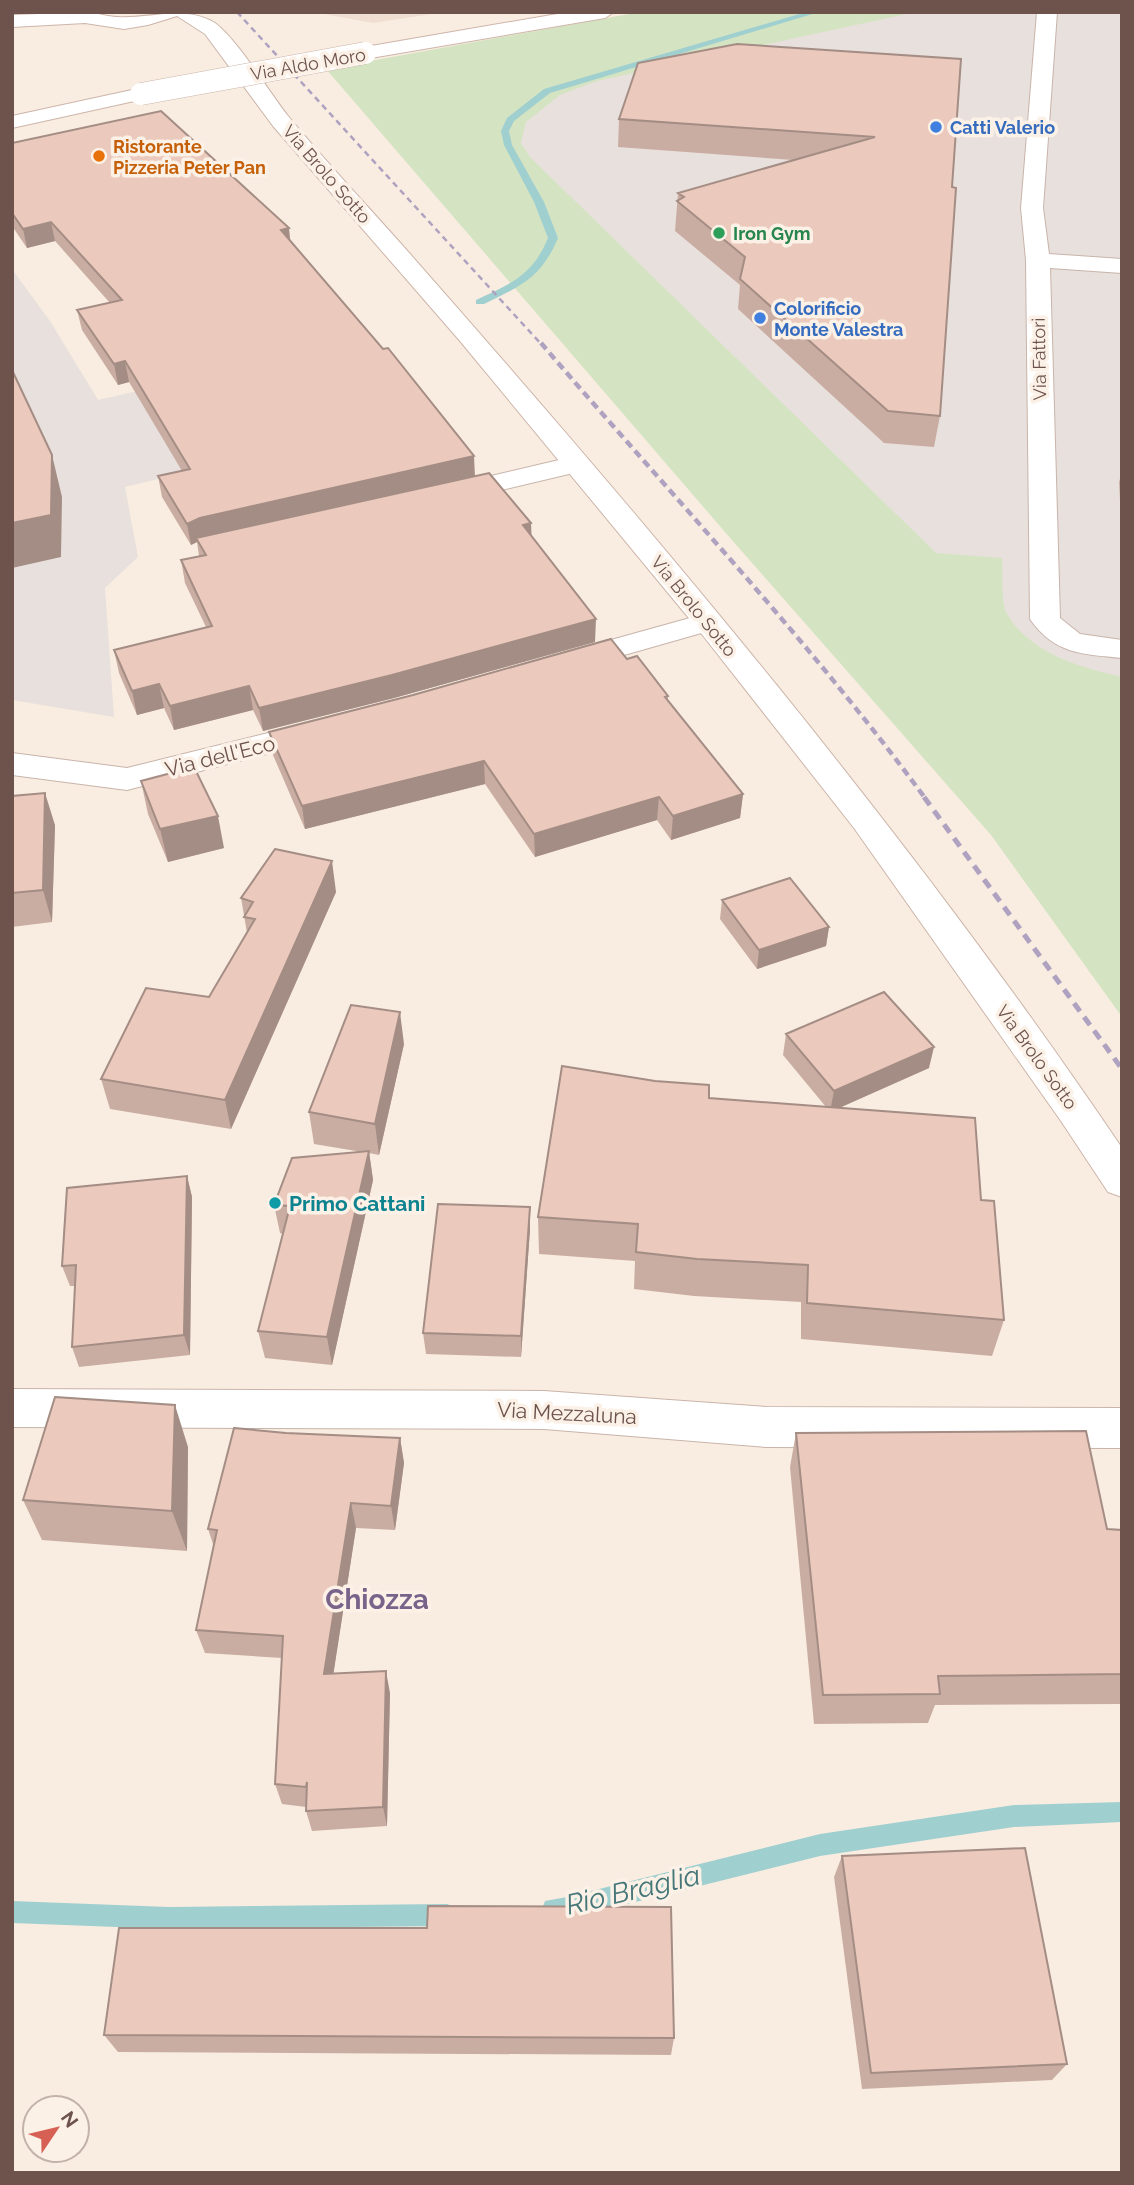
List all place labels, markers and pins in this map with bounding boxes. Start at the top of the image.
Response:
place label: Catti Valerio [950,117,1055,138]
marker: Catti Valerio [928,119,944,135]
place label: Ristorante Pizzeria Peter Pan [113,136,266,178]
marker: Ristorante Pizzeria Peter Pan [91,148,107,164]
place label: Iron Gym [733,223,811,244]
marker: Iron Gym [711,225,727,241]
place label: Colorificio Monte Valestra [774,298,903,340]
marker: Colorificio Monte Valestra [752,310,768,326]
place label: Primo Cattani [289,1191,425,1216]
marker: Primo Cattani [267,1195,283,1211]

